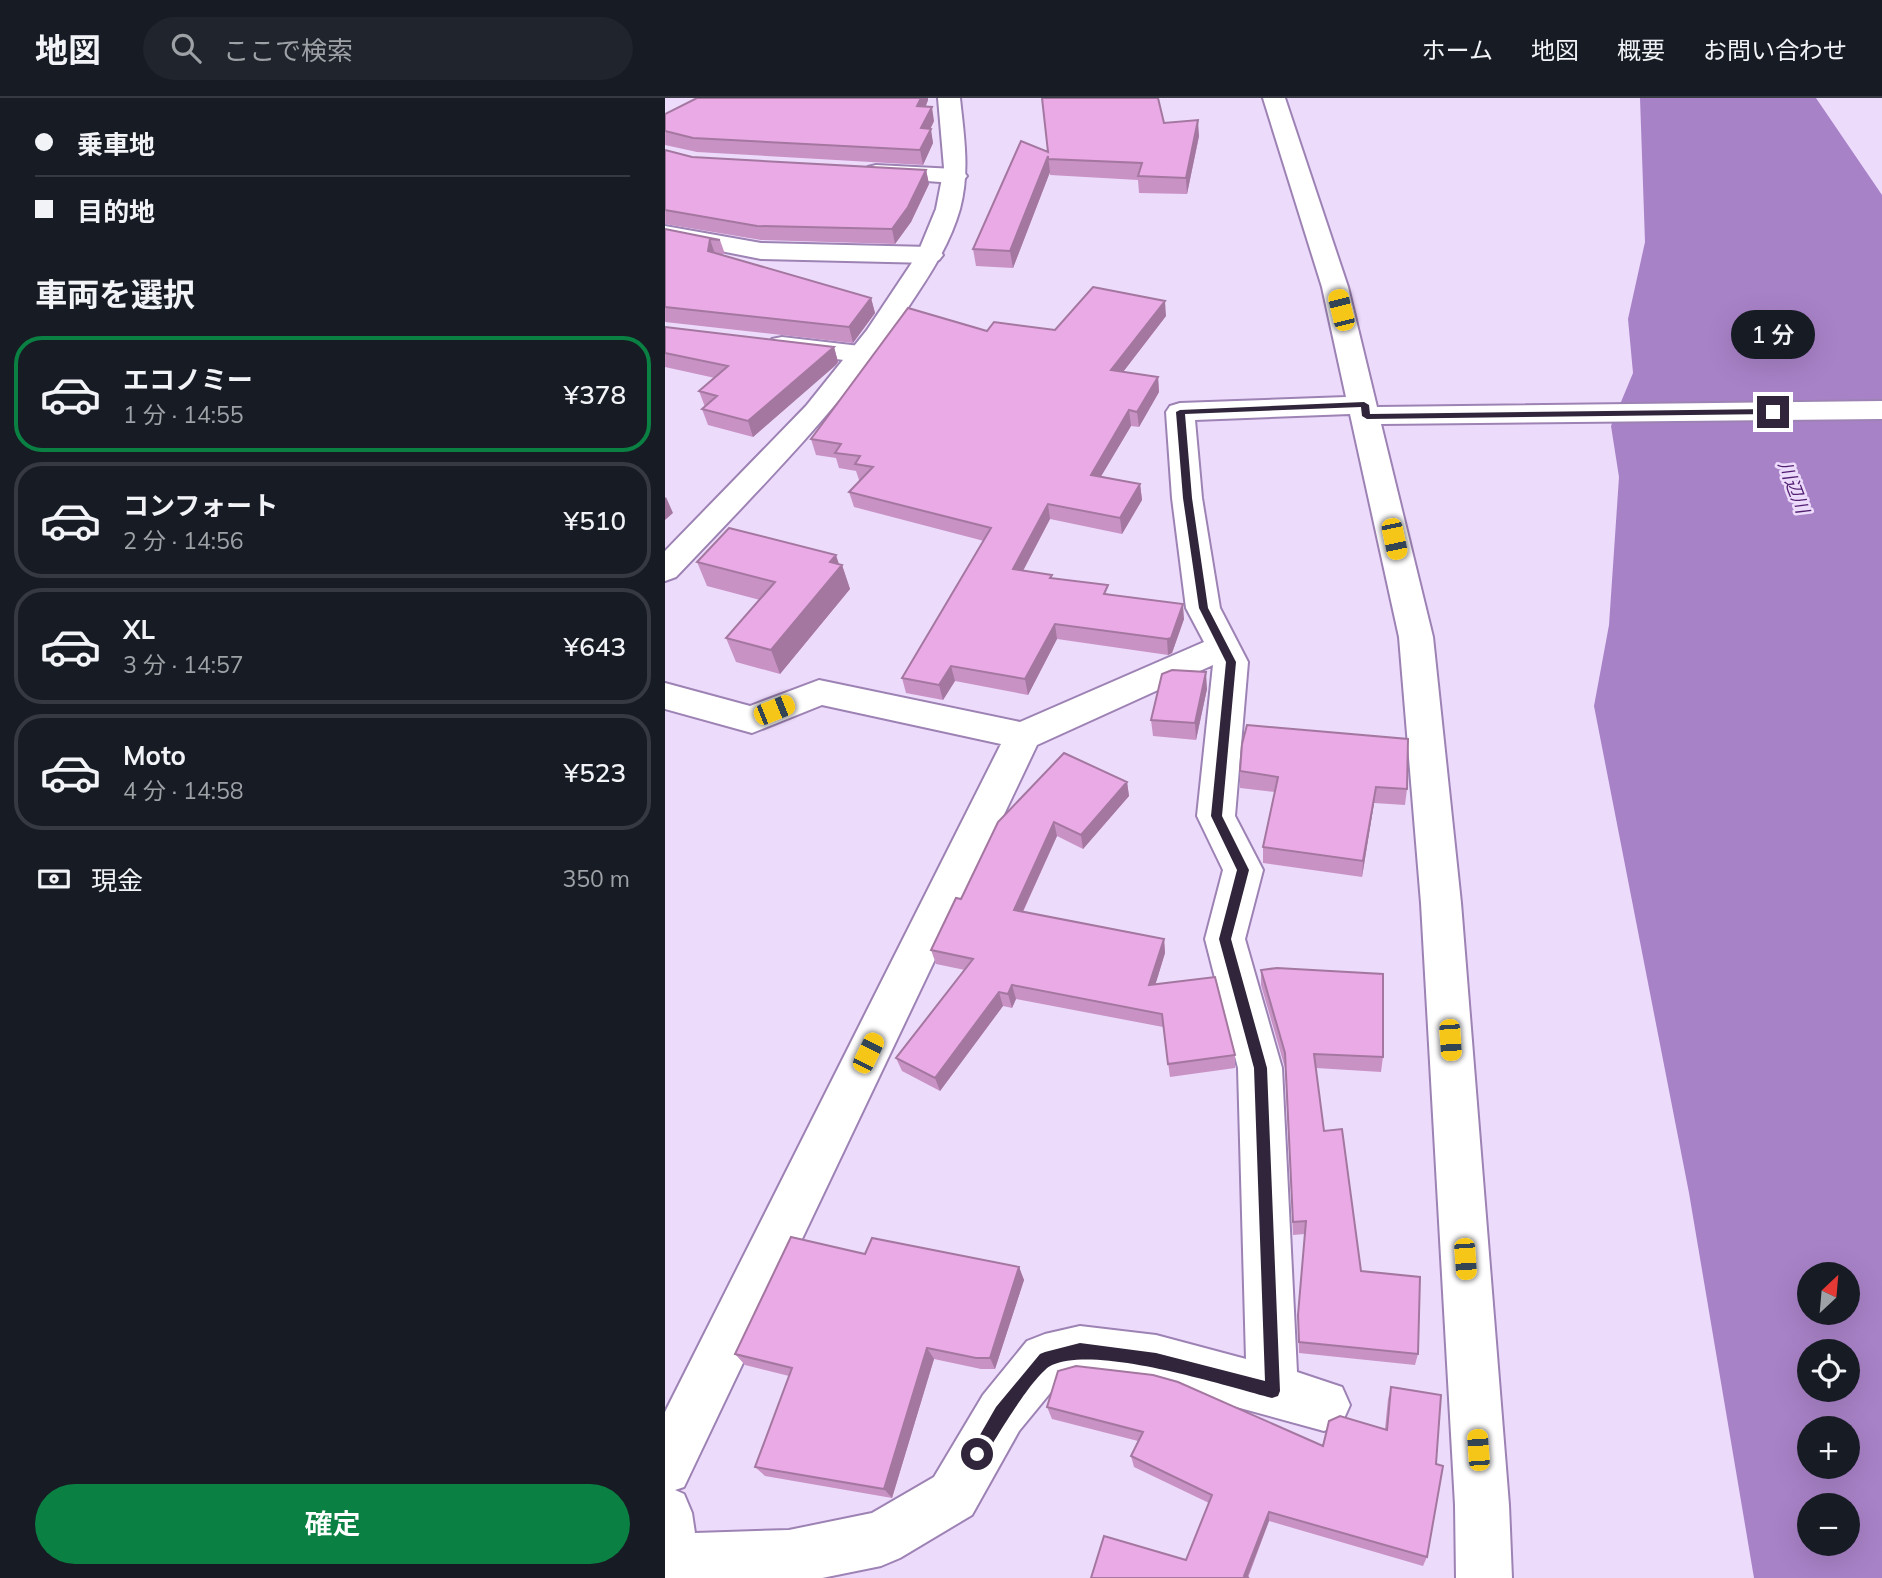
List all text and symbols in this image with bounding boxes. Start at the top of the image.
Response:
search box [143,17,633,80]
text: 地図 [35,29,101,70]
icon: search [167,29,205,67]
text: ここで検索 [223,34,353,67]
text: ホーム [1422,35,1493,65]
text: 地図 [1531,35,1579,65]
text: 概要 [1617,35,1665,65]
text: お問い合わせ [1703,35,1847,65]
text: 乗車地 [77,128,155,161]
text: 目的地 [77,195,155,228]
text: 車両を選択 [35,274,195,314]
car [1326,287,1357,333]
callout: 1 分 [1731,310,1815,360]
text: 1 分 [1752,320,1794,349]
icon: car [39,363,102,426]
text: エコノミー [123,363,253,396]
text: ¥378 [564,378,626,411]
route end [1757,396,1789,428]
text: 1 分 · 14:55 [123,400,244,429]
water label: 川辺川 [1774,458,1815,518]
icon: car [39,489,102,552]
text: コンフォート [123,489,278,522]
text: ¥510 [564,504,626,537]
car [1380,516,1409,562]
text: 2 分 · 14:56 [123,526,244,555]
text: XL [123,613,155,646]
icon: car [39,615,102,678]
text: ¥643 [564,630,626,663]
text: 3 分 · 14:57 [123,650,244,679]
car [751,692,798,728]
text: Moto [123,739,186,772]
icon: car [39,741,102,804]
text: ¥523 [564,756,626,789]
text: 4 分 · 14:58 [123,776,244,805]
icon: cash [35,860,73,898]
text: 現金 [91,864,143,897]
text: 350 m [562,864,630,893]
car [1439,1018,1462,1062]
car [850,1030,887,1076]
car [1454,1237,1477,1281]
north arrow [1797,1262,1860,1325]
map controls [1797,1262,1860,1556]
button: locate [1797,1339,1860,1402]
button: + [1797,1416,1860,1479]
car [1467,1428,1490,1472]
route start [961,1438,993,1470]
button: 確定 [35,1484,630,1564]
button: − [1797,1493,1860,1556]

